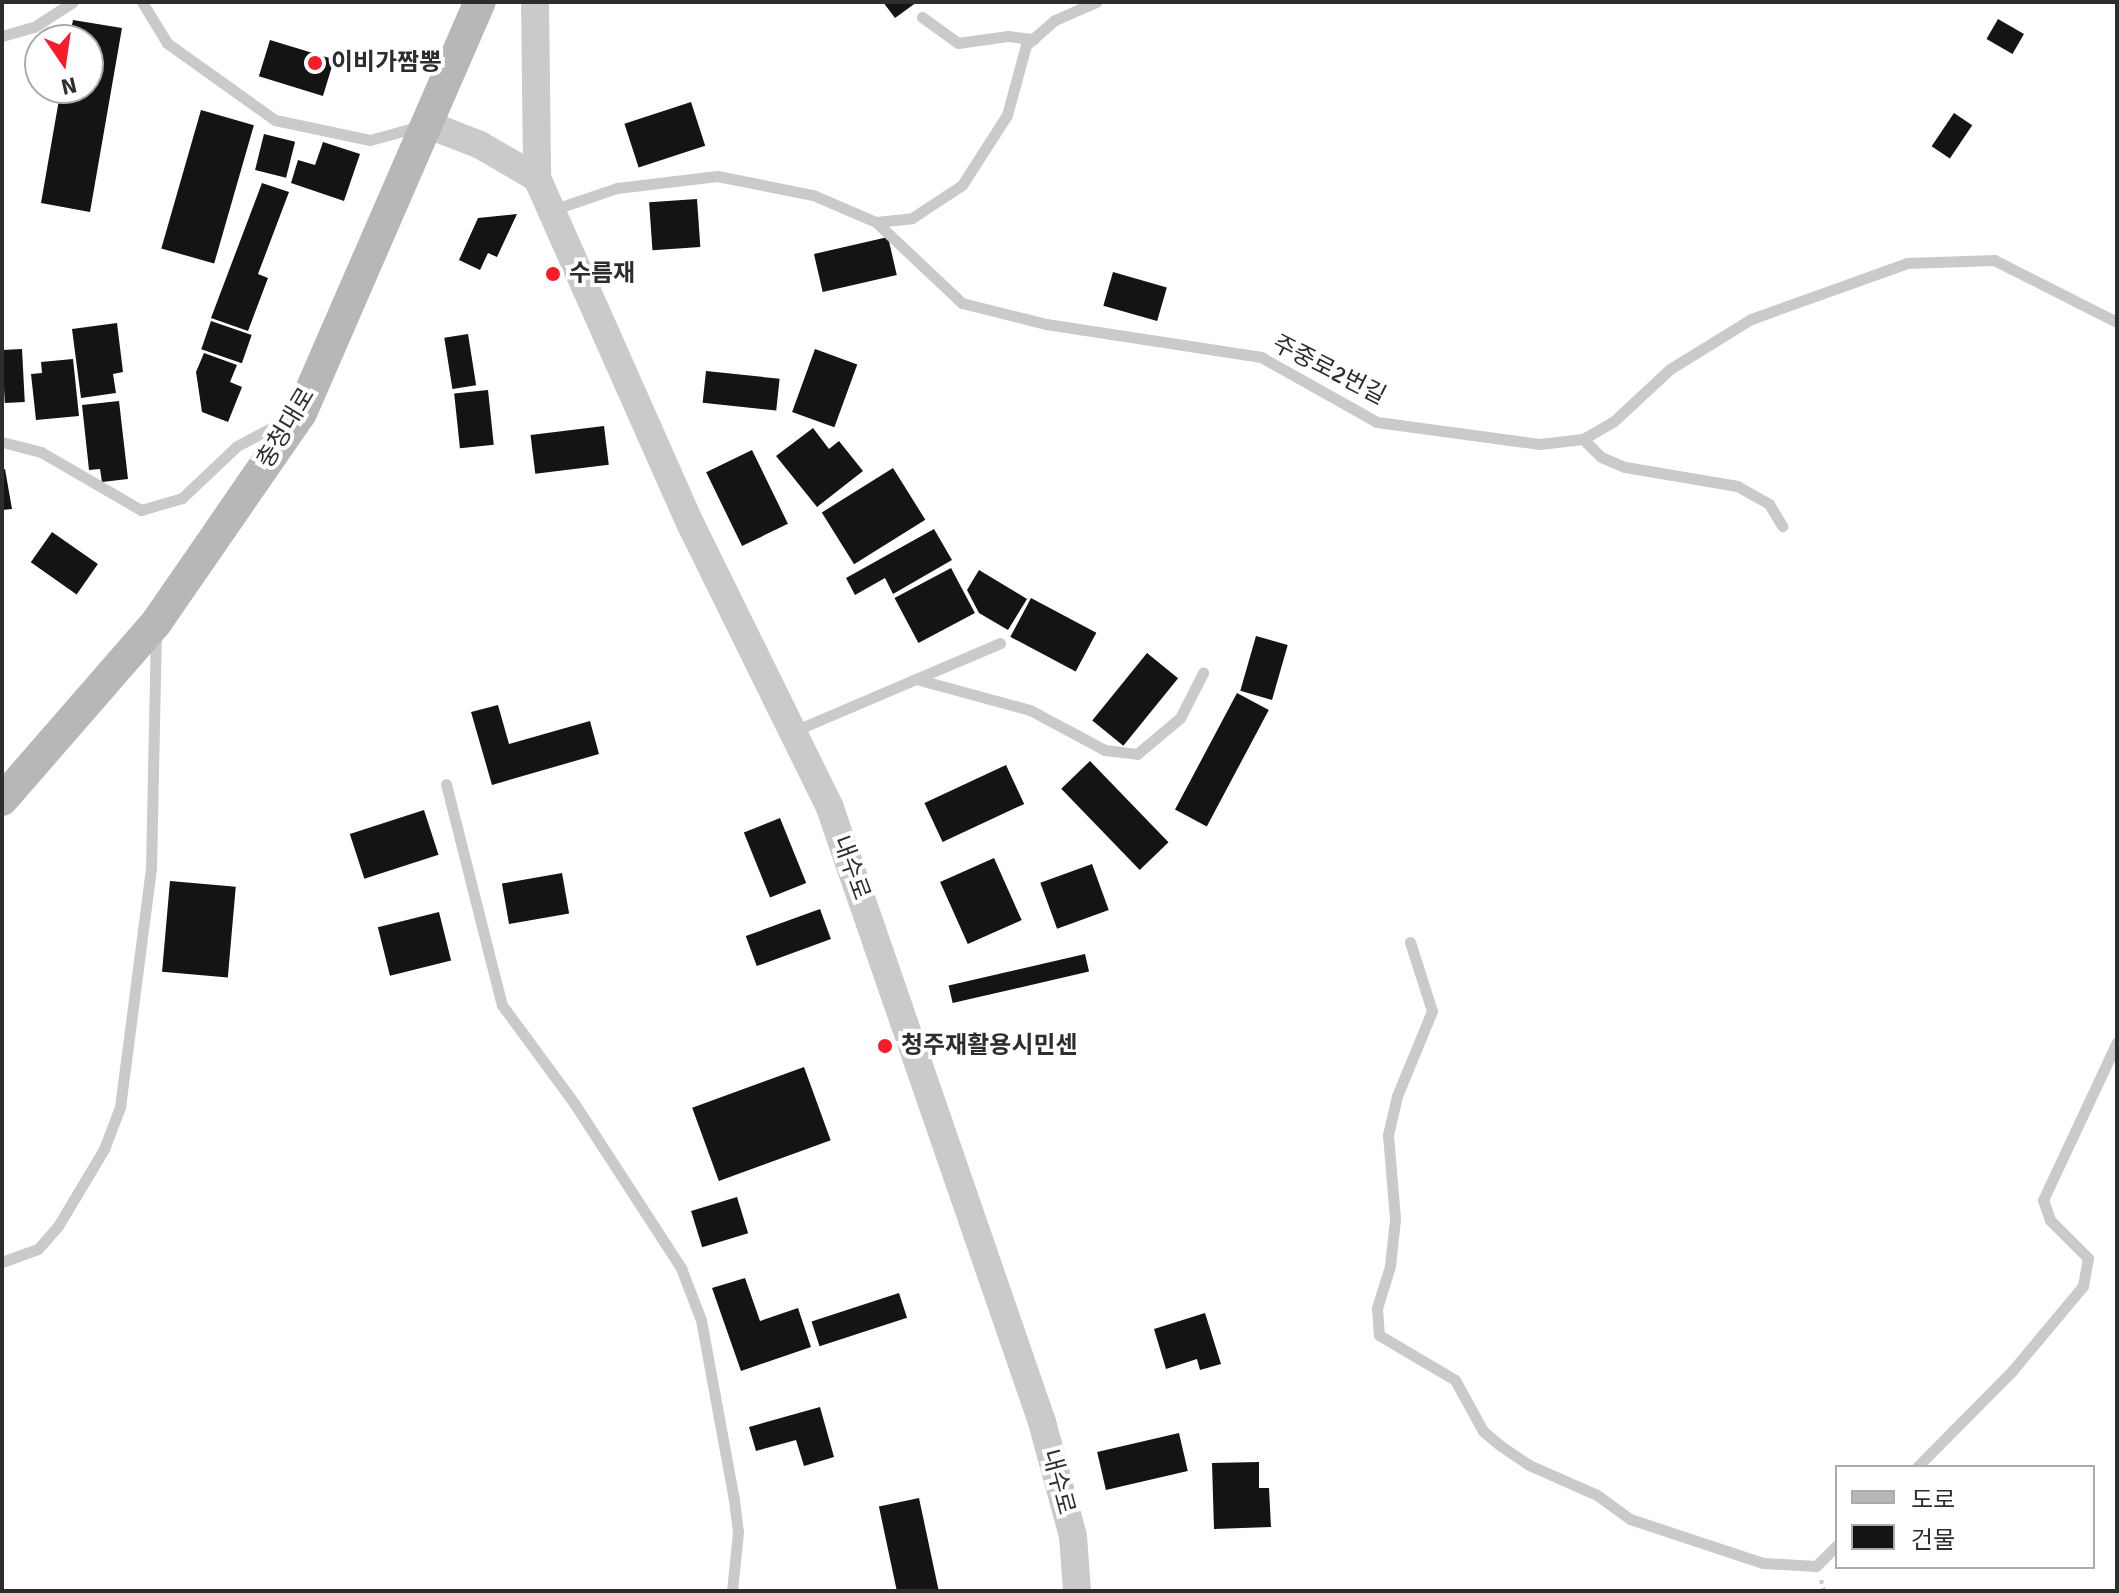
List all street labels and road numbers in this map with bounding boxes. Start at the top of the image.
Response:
street label: 주중로2번길 [1268,329,1390,411]
street label: 충청대로 [251,383,321,473]
street label: 내수로 [826,832,876,904]
street label: 내수로 [1036,1446,1080,1518]

